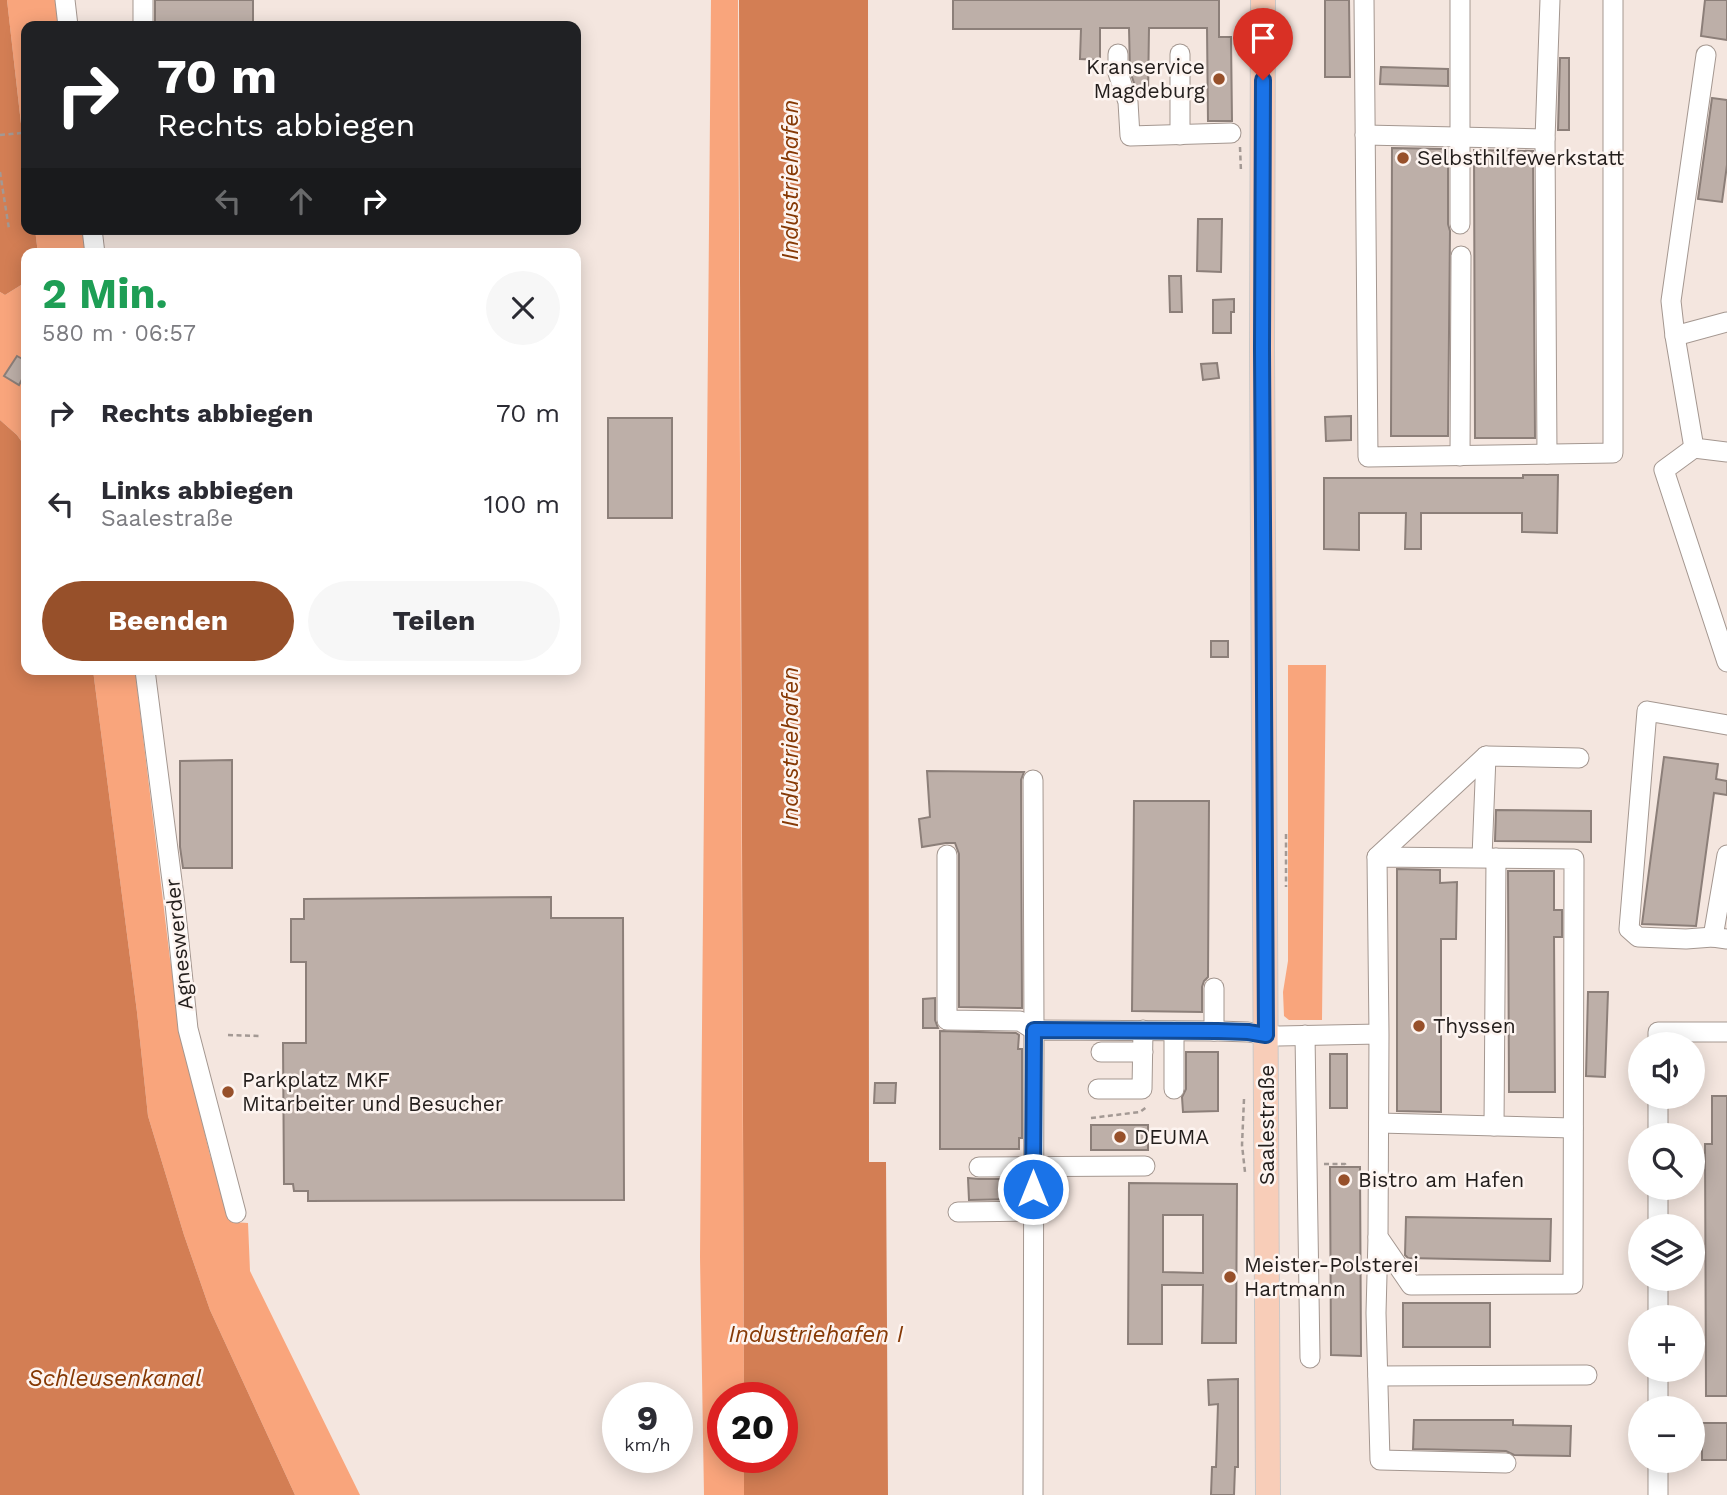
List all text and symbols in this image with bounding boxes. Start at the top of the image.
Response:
pin [1233,8,1293,80]
icon: arrive [1244,19,1282,57]
text: 70 m [157,47,277,105]
icon: right [42,49,133,140]
place label: Kranservice Magdeburg [1086,54,1206,103]
marker: Kranservice Magdeburg [1211,71,1227,87]
water label: Industriehafen [777,100,804,260]
text: Rechts abbiegen [157,106,415,144]
place label: Selbsthilfewerkstatt [1417,145,1624,170]
marker: Selbsthilfewerkstatt [1395,150,1411,166]
icon: left [209,182,247,220]
icon: ahead [282,182,320,220]
icon: right [355,182,393,220]
text: 2 Min. [42,269,168,318]
button: close [486,271,560,345]
text: 580 m · 06:57 [42,320,196,347]
icon: right [42,394,80,432]
text: Rechts abbiegen [101,398,313,428]
text: 70 m [496,398,560,428]
text: Links abbiegen [101,475,294,505]
icon: left [42,485,80,523]
text: 100 m [484,489,560,519]
text: Saalestraße [101,505,233,532]
button: Beenden [42,581,294,661]
button: Teilen [308,581,560,661]
water label: Industriehafen [777,667,804,827]
street label: Agneswerder [159,877,198,1011]
place label: Thyssen [1433,1013,1516,1038]
marker: Thyssen [1411,1018,1427,1034]
map controls [1628,1032,1705,1473]
button: sound [1628,1032,1705,1109]
street label: Saalestraße [1254,1065,1279,1185]
place label: Parkplatz MKF Mitarbeiter und Besucher [242,1067,504,1116]
marker: Parkplatz MKF Mitarbeiter und Besucher [220,1084,236,1100]
button: search [1628,1123,1705,1200]
place label: DEUMA [1134,1124,1209,1149]
marker: DEUMA [1112,1129,1128,1145]
position arrow [996,1152,1070,1226]
place label: Bistro am Hafen [1358,1167,1524,1192]
marker: Bistro am Hafen [1336,1172,1352,1188]
button: layers [1628,1214,1705,1291]
place label: Meister-Polsterei Hartmann [1244,1252,1419,1301]
marker: Meister-Polsterei Hartmann [1222,1269,1238,1285]
button: + [1628,1305,1705,1382]
water label: Industriehafen I [728,1321,904,1348]
water label: Schleusenkanal [28,1365,202,1392]
speed limit sign: 20 [707,1382,798,1473]
button: − [1628,1396,1705,1473]
text: 9 [637,1397,658,1439]
text: km/h [624,1434,671,1455]

